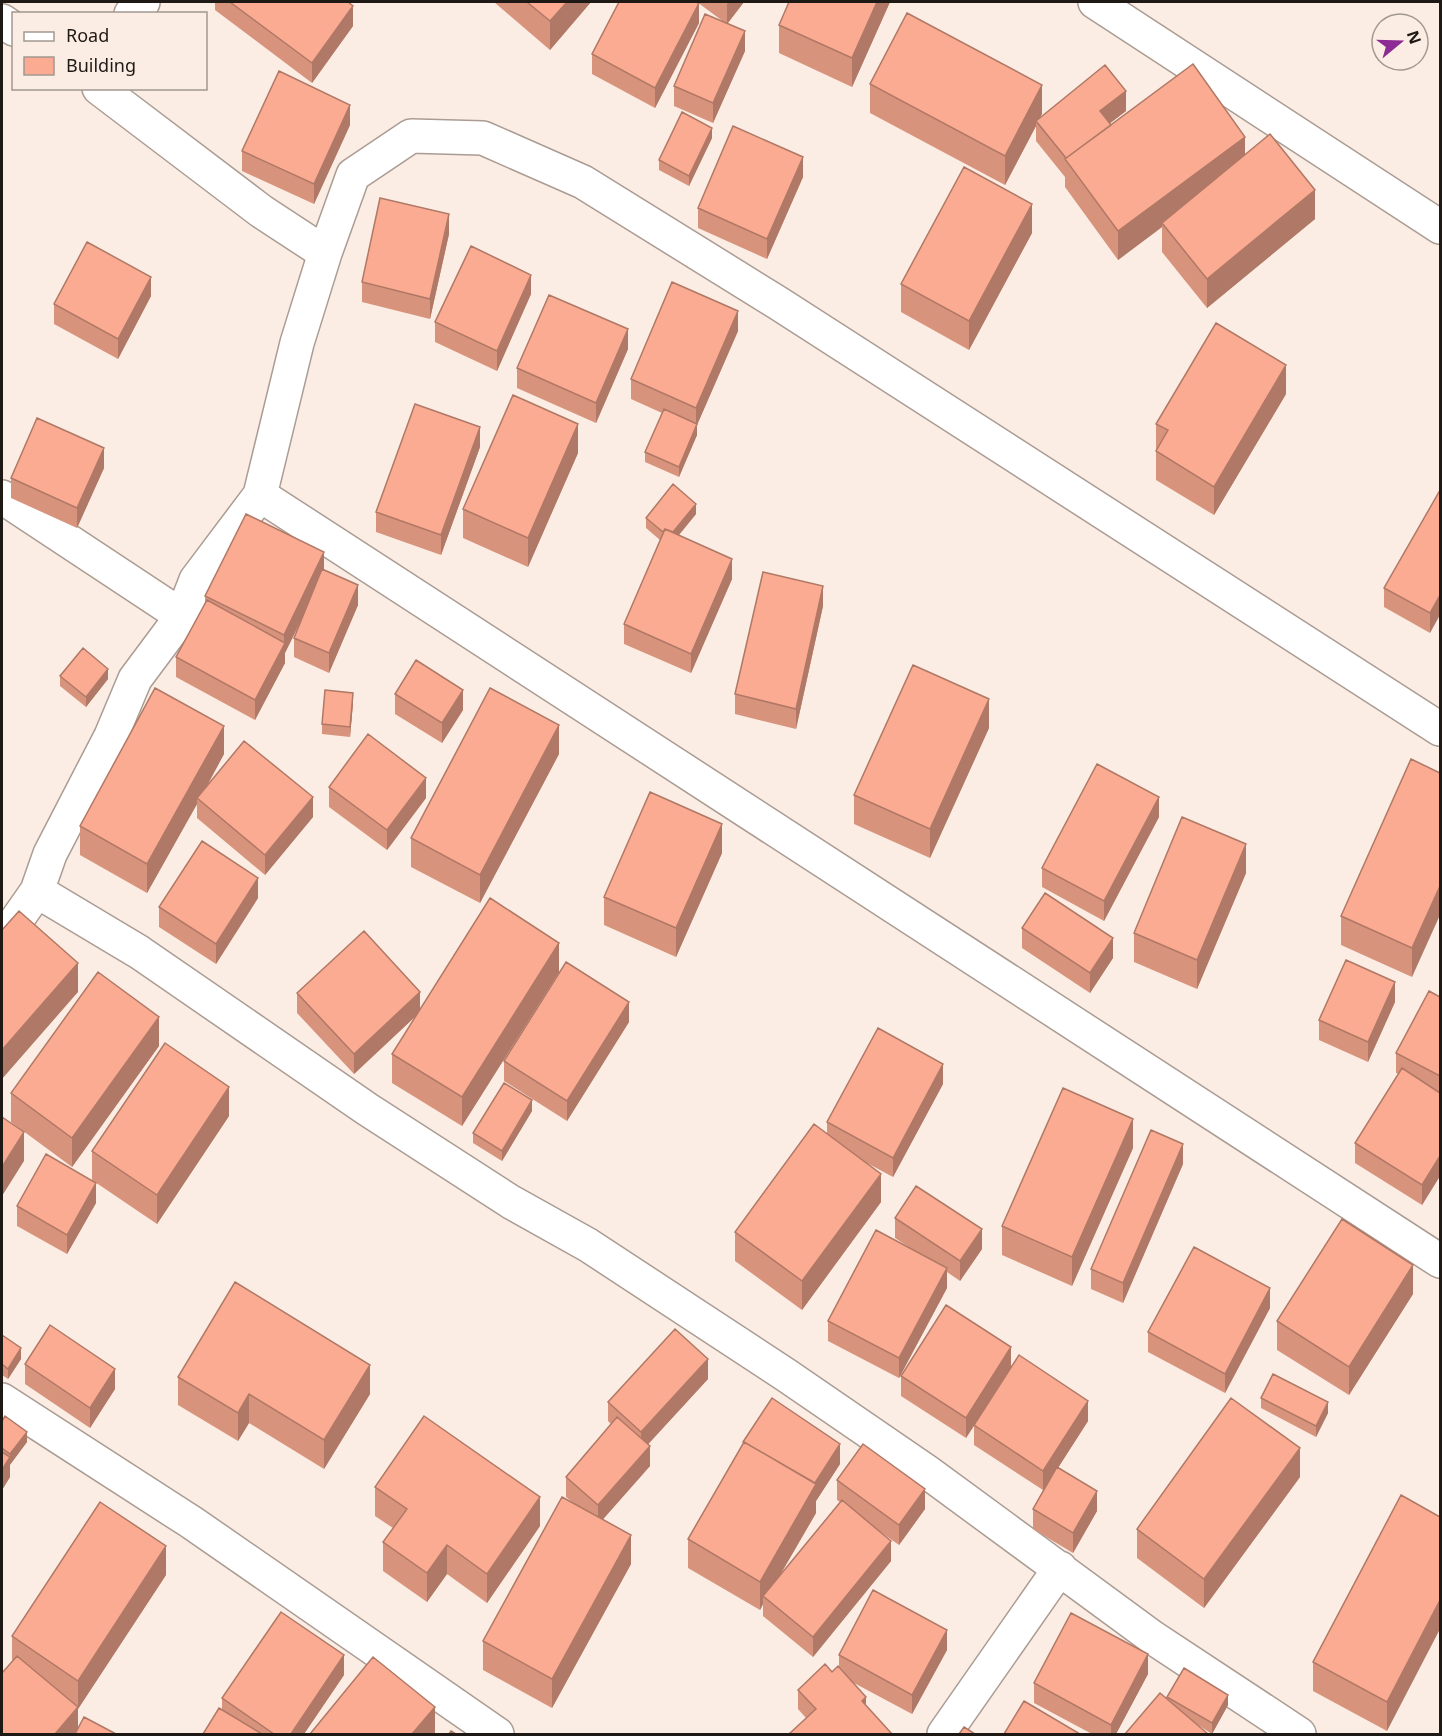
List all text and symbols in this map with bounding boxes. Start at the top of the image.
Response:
legend [12,12,207,90]
north arrow [1370,12,1430,72]
text: Road [66,23,109,47]
text: N [1402,27,1427,47]
text: Building [66,53,136,77]

